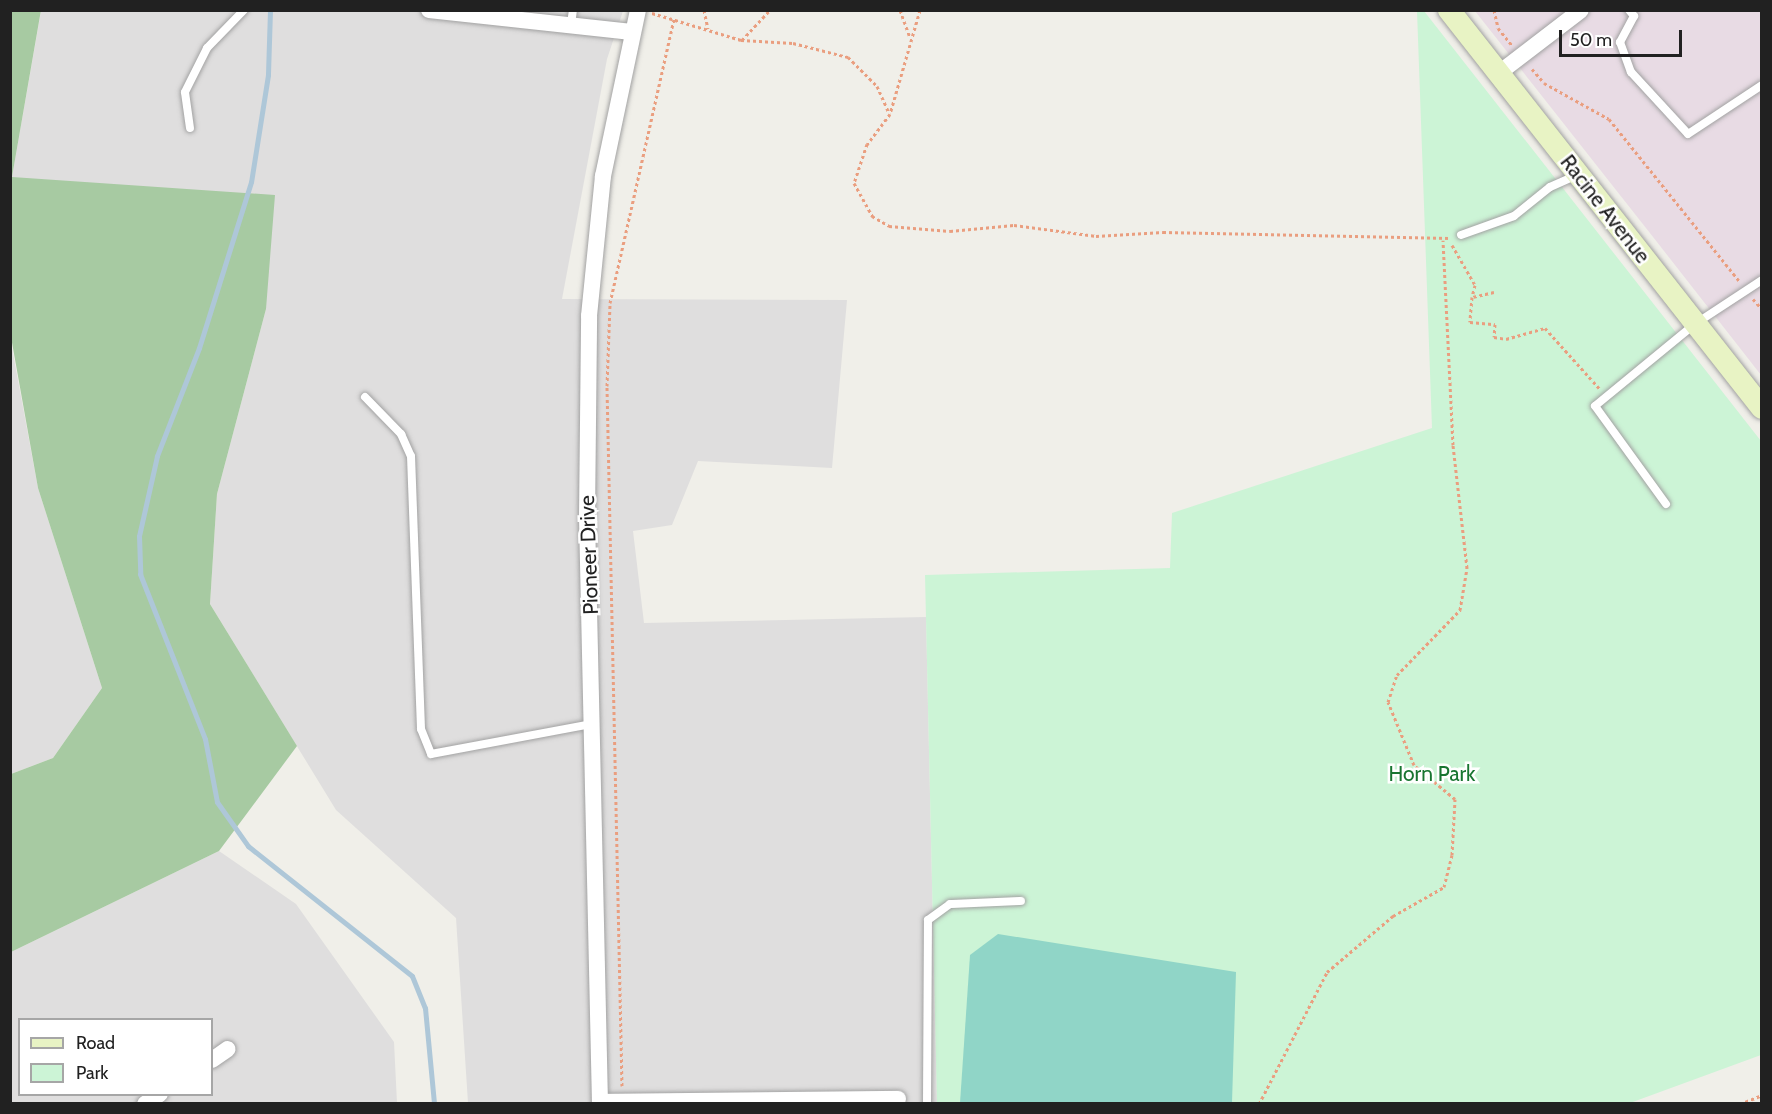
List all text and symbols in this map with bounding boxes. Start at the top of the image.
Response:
scale bar [1562,18,1685,56]
text: 50 m [1570,29,1612,51]
street label: Racine Avenue [1555,150,1655,268]
street label: Pioneer Drive [574,495,604,615]
park label: Horn Park [1388,761,1476,787]
legend [18,1018,213,1096]
text: Road [76,1032,115,1054]
text: Park [76,1062,108,1084]

